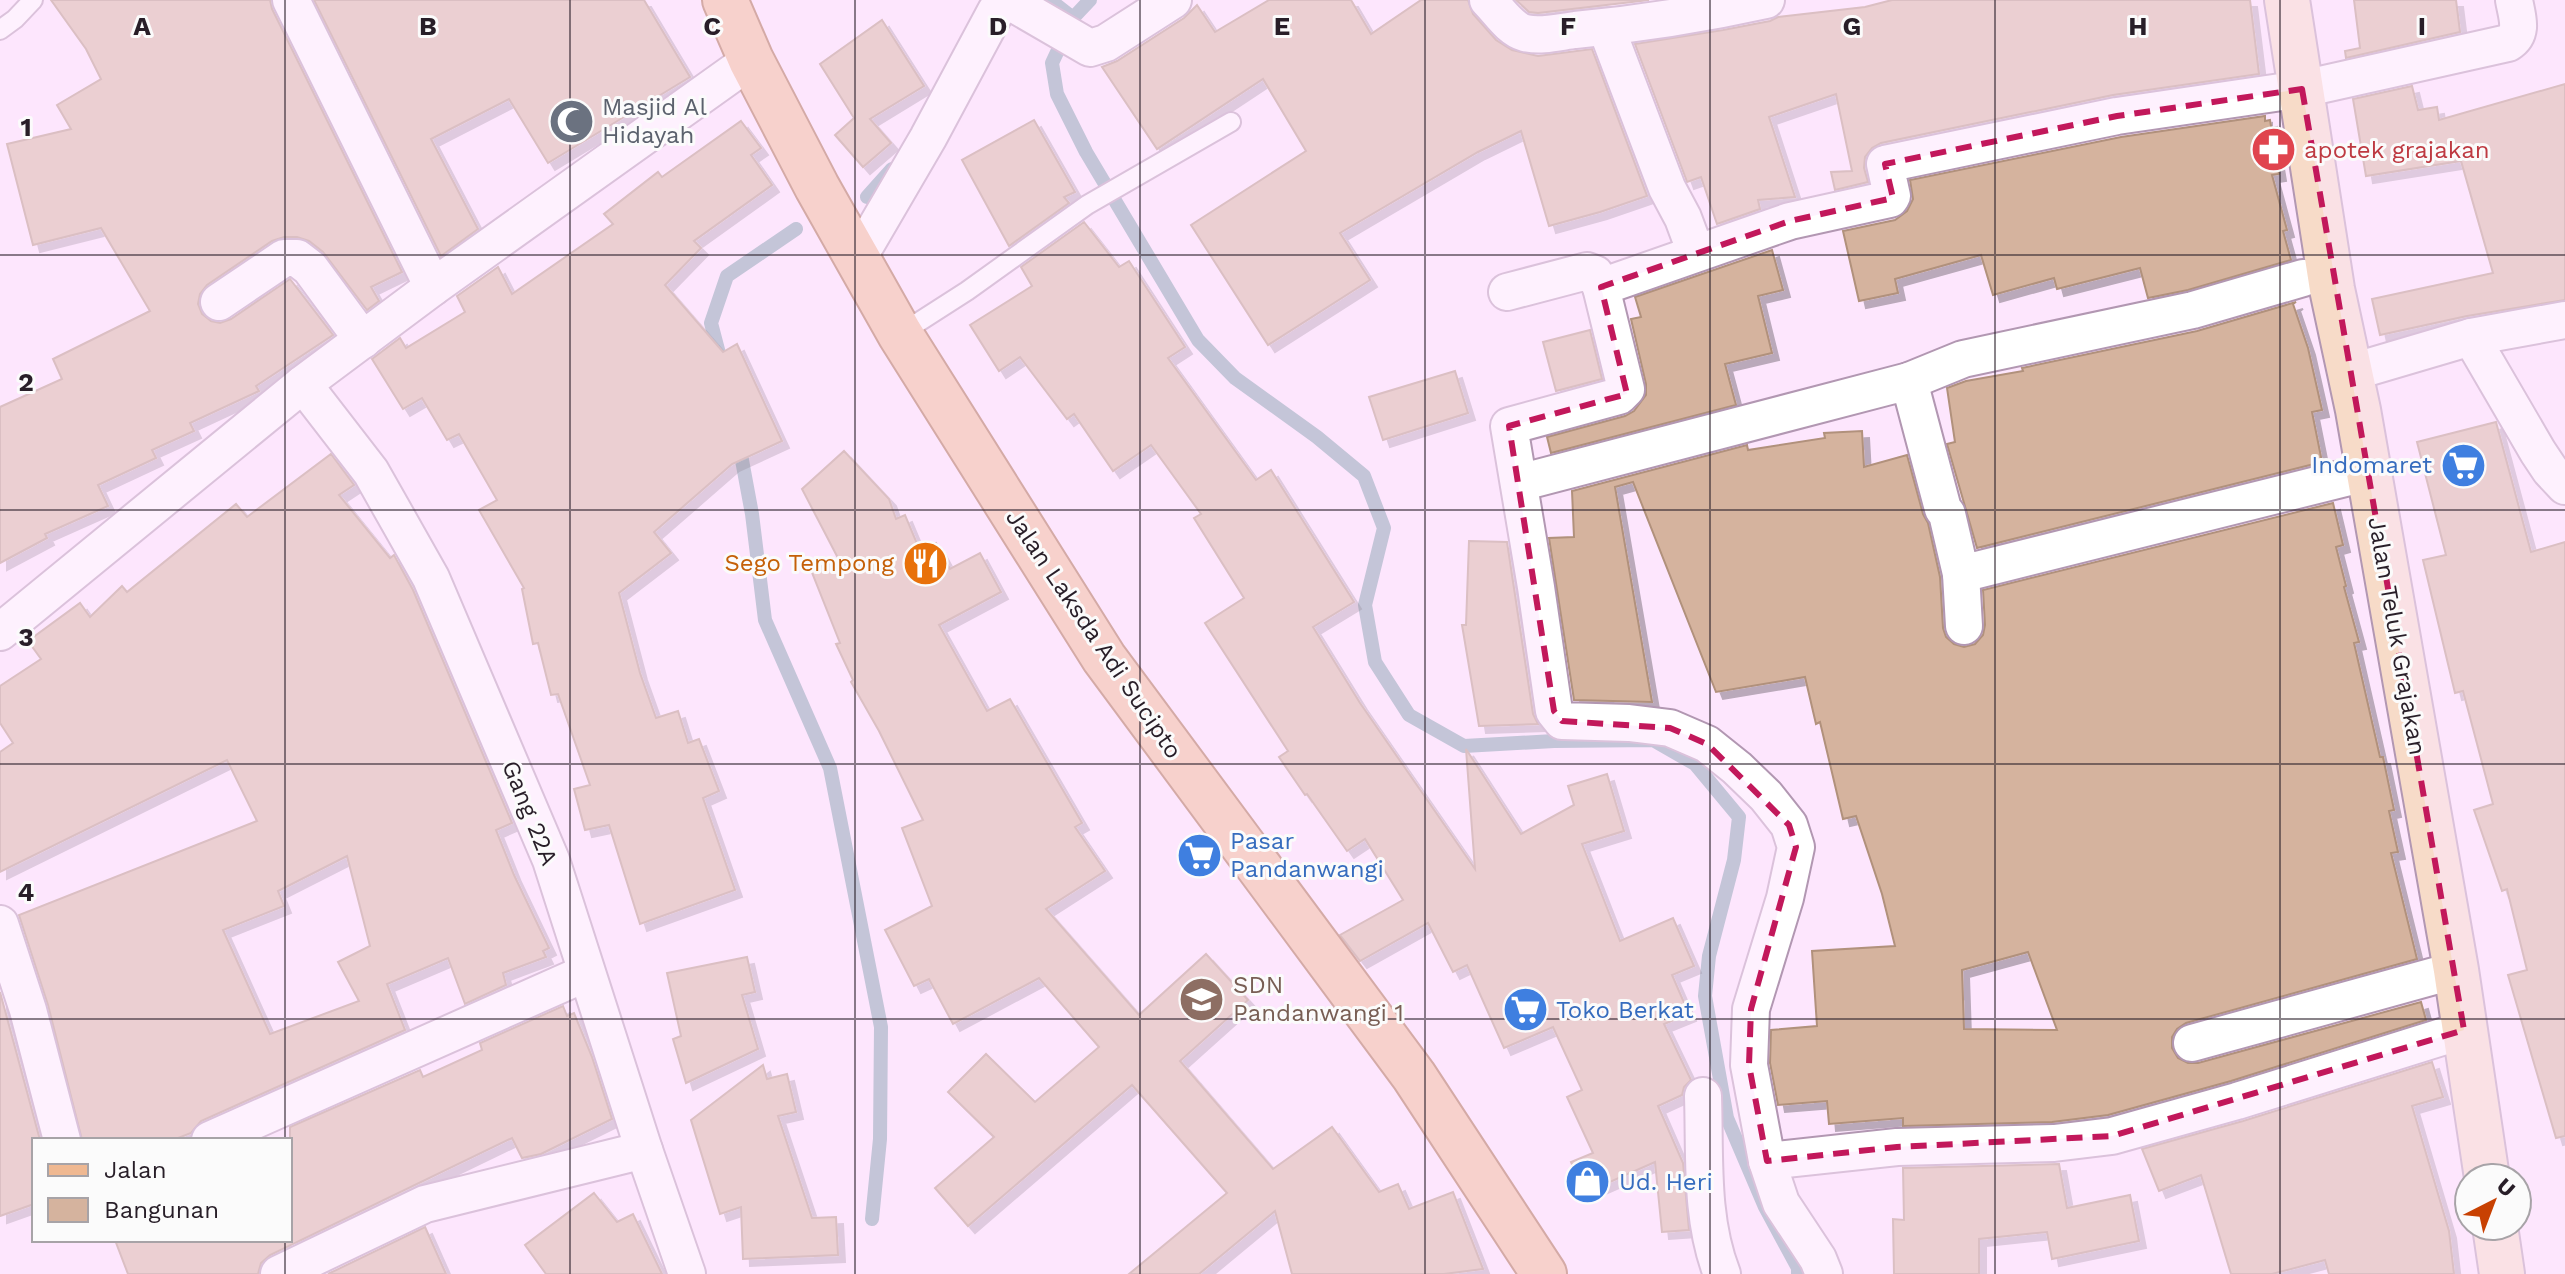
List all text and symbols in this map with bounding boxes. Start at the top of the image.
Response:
text: A [133,11,151,41]
text: B [419,11,437,41]
text: C [703,11,721,41]
text: D [989,11,1007,41]
text: E [1274,11,1290,41]
text: F [1560,11,1576,41]
text: G [1843,11,1861,41]
text: H [2128,11,2148,41]
text: I [2418,11,2426,41]
place label: Masjid Al Hidayah [602,93,707,149]
mosque icon: Masjid Al Hidayah [547,97,595,145]
text: 1 [20,112,32,142]
pharmacy icon: apotek grajakan [2249,126,2297,174]
place label: apotek grajakan [2304,136,2490,164]
text: 2 [18,367,34,397]
supermarket icon: Indomaret [2439,441,2487,489]
place label: Indomaret [2311,451,2432,479]
street label: Jalan Laksda Adi Sucipto [1000,504,1188,764]
street label: Jalan Teluk Grajakan [2362,515,2432,757]
restaurant icon: Sego Tempong [901,539,949,587]
place label: Sego Tempong [724,549,894,577]
text: 3 [18,622,34,652]
street label: Gang 22A [496,756,564,870]
place label: Pasar Pandanwangi [1230,827,1384,883]
supermarket icon: Pasar Pandanwangi [1175,831,1223,879]
text: 4 [18,877,35,907]
place label: SDN Pandanwangi 1 [1233,971,1404,1027]
school or university icon: SDN Pandanwangi 1 [1178,975,1226,1023]
supermarket icon: Toko Berkat [1501,986,1549,1034]
place label: Toko Berkat [1556,996,1694,1024]
legend [32,1138,292,1242]
text: Jalan [104,1156,167,1184]
shop icon: Ud. Heri [1564,1158,1612,1206]
north arrow [2453,1162,2533,1242]
place label: Ud. Heri [1619,1168,1713,1196]
text: U [2492,1173,2520,1202]
text: Bangunan [104,1196,219,1224]

